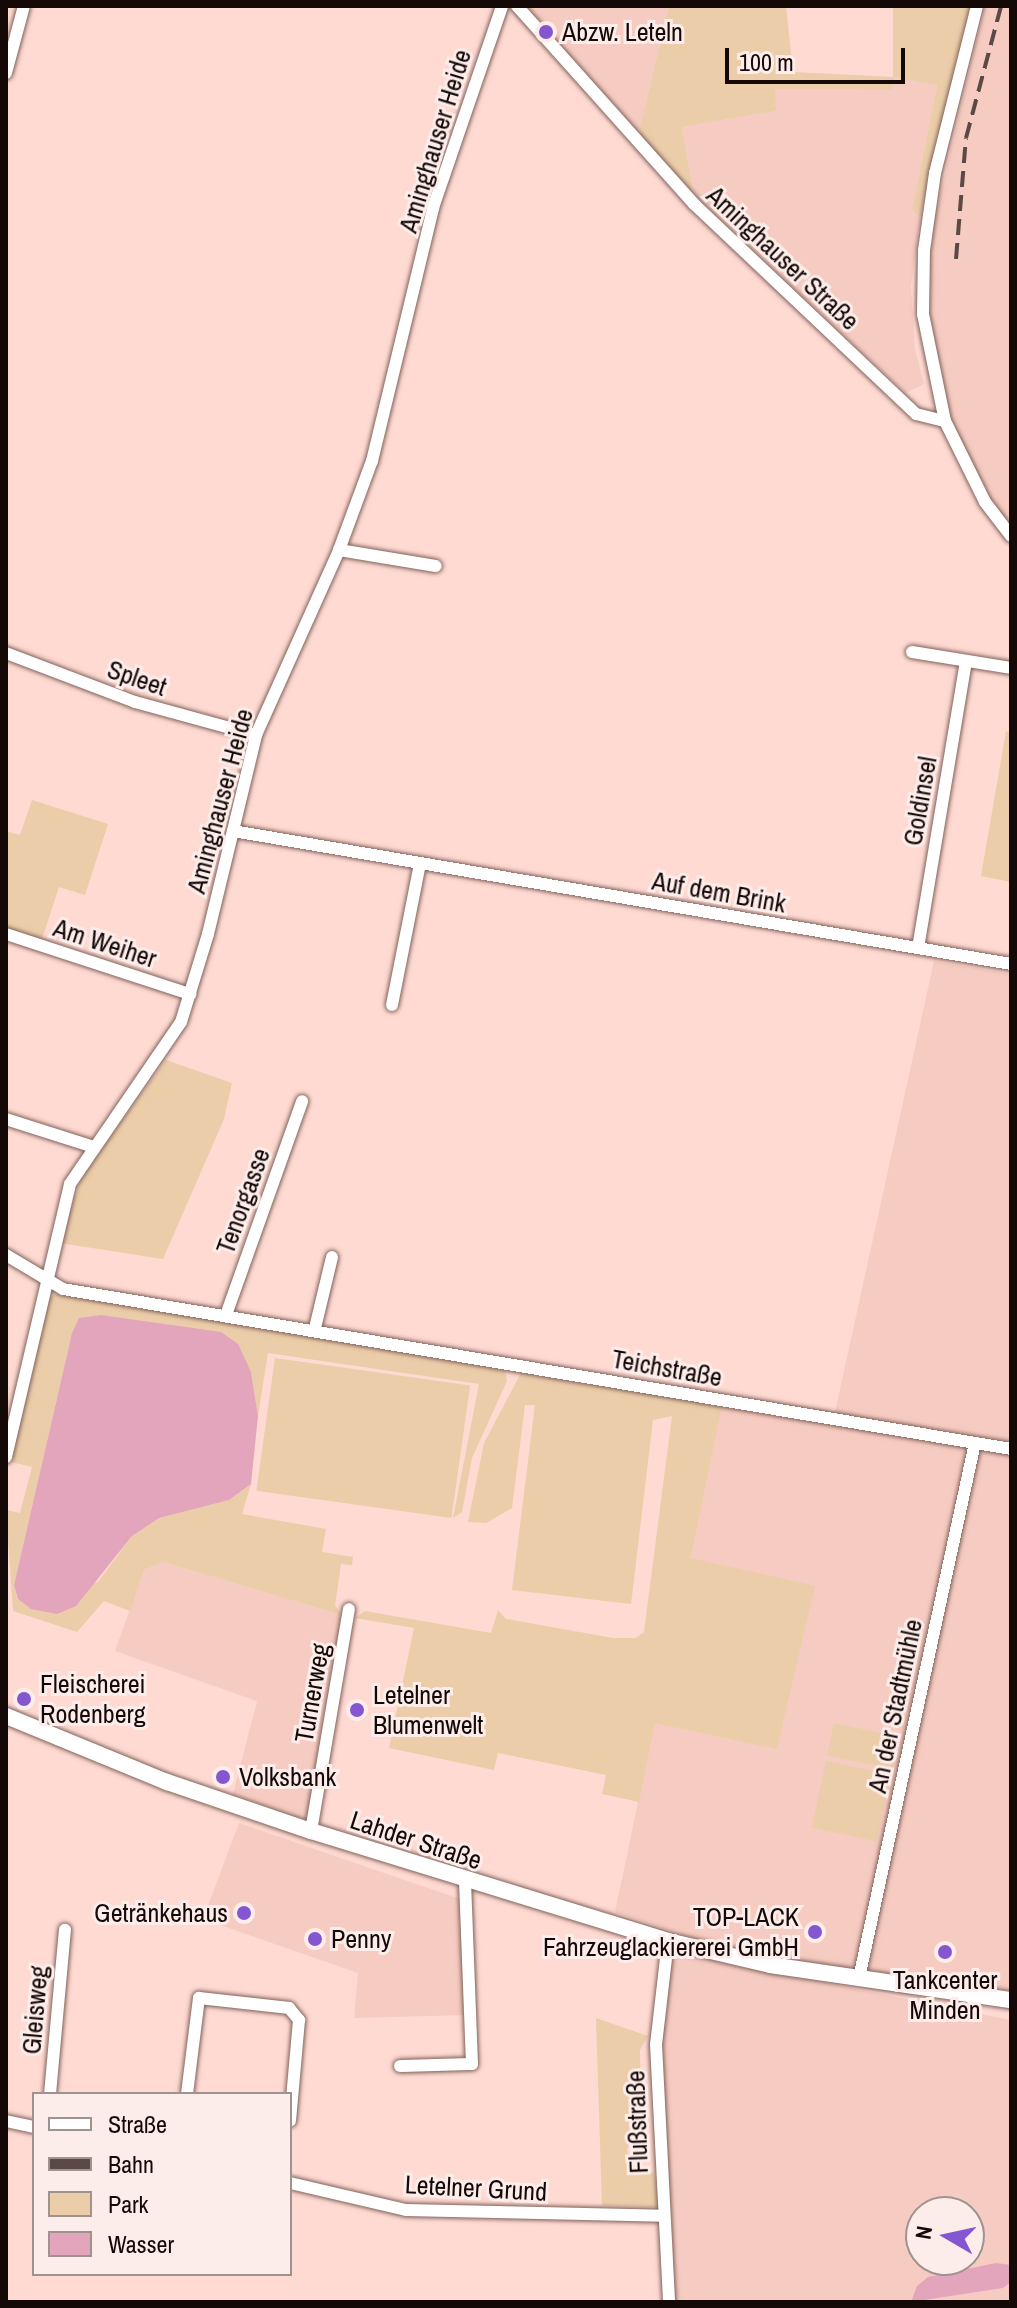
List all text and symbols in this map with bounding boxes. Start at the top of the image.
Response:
place label: Abzw. Leteln [562,16,683,48]
marker: Abzw. Leteln [537,23,555,41]
scale bar [729,32,909,82]
street label: Aminghauser Heide [392,46,478,236]
text: 100 m [739,46,794,78]
street label: Aminghauser Straße [700,180,866,336]
street label: Spleet [103,653,171,703]
street label: Aminghauser Heide [180,705,260,897]
street label: Goldinsel [897,754,943,848]
street label: Auf dem Brink [650,865,788,919]
street label: Am Weiher [50,912,160,974]
street label: Tenorgasse [209,1144,277,1258]
street label: Teichstraße [609,1343,725,1393]
street label: An der Stadtmühle [861,1616,929,1796]
street label: Turnerweg [288,1641,336,1745]
place label: Fleischerei Rodenberg [40,1668,145,1730]
place label: Letelner Blumenwelt [373,1679,483,1740]
marker: Fleischerei Rodenberg [15,1690,33,1708]
marker: Letelner Blumenwelt [348,1701,366,1719]
place label: Volksbank [239,1761,336,1793]
marker: Volksbank [214,1768,232,1786]
street label: Lahder Straße [346,1804,486,1876]
place label: Getränkehaus [94,1897,228,1929]
place label: TOP-LACK Fahrzeuglackiererei GmbH [543,1901,799,1962]
marker: Getränkehaus [235,1904,253,1922]
place label: Penny [331,1923,391,1955]
marker: TOP-LACK Fahrzeuglackiererei GmbH [806,1923,824,1941]
marker: Penny [306,1930,324,1948]
marker: Tankcenter Minden [936,1943,954,1961]
street label: Gleisweg [16,1964,54,2056]
place label: Tankcenter Minden [893,1964,997,2026]
street label: Flußstraße [620,2070,654,2174]
legend [32,2092,292,2276]
text: Straße [108,2108,167,2140]
text: Bahn [108,2148,154,2180]
street label: Letelner Grund [404,2169,548,2207]
text: Park [108,2188,148,2220]
north arrow [905,2196,985,2276]
text: N [907,2224,939,2241]
text: Wasser [108,2228,174,2260]

